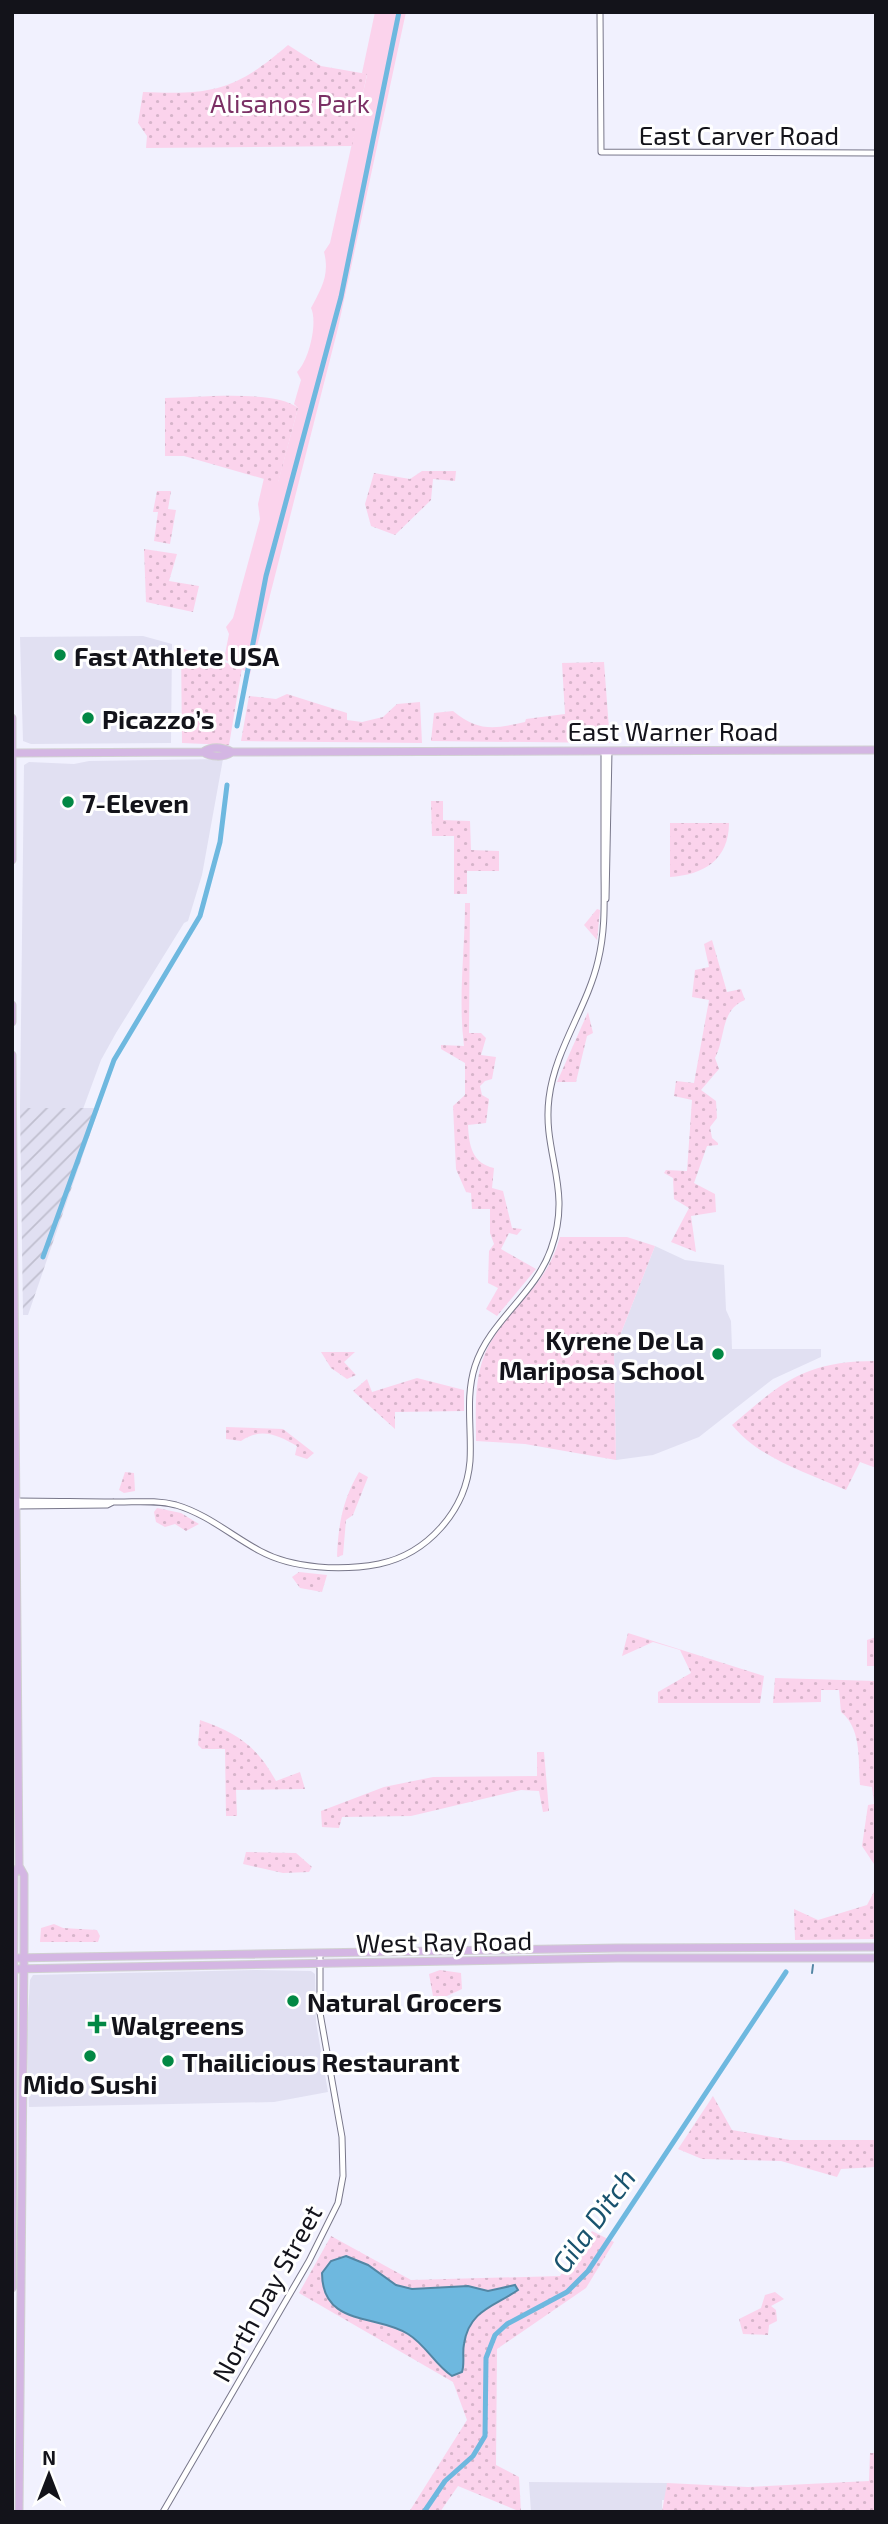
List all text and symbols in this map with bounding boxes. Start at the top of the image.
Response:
park label: Alisanos Park [210,87,370,118]
street label: East Carver Road [639,119,839,150]
place label: Fast Athlete USA [74,640,279,671]
marker: Fast Athlete USA [52,647,68,663]
place label: Picazzo’s [102,703,215,734]
marker: Picazzo’s [80,710,96,726]
street label: East Warner Road [567,715,779,746]
place label: 7-Eleven [82,787,189,818]
marker: 7-Eleven [60,794,76,810]
place label: Kyrene De La Mariposa School [499,1324,704,1385]
marker: Kyrene De La Mariposa School [710,1346,726,1362]
street label: West Ray Road [356,1924,532,1958]
place label: Natural Grocers [307,1986,502,2017]
marker: Natural Grocers [285,1993,301,2009]
place label: Walgreens [111,2009,244,2040]
marker: Walgreens [89,2016,105,2032]
place label: Thailicious Restaurant [182,2046,460,2077]
marker: Mido Sushi [82,2048,98,2064]
marker: Thailicious Restaurant [160,2053,176,2069]
place label: Mido Sushi [23,2068,157,2099]
water label: Gila Ditch [544,2161,642,2279]
street label: North Day Street [205,2199,327,2387]
north arrow [14,2440,84,2510]
text: N [42,2446,56,2469]

